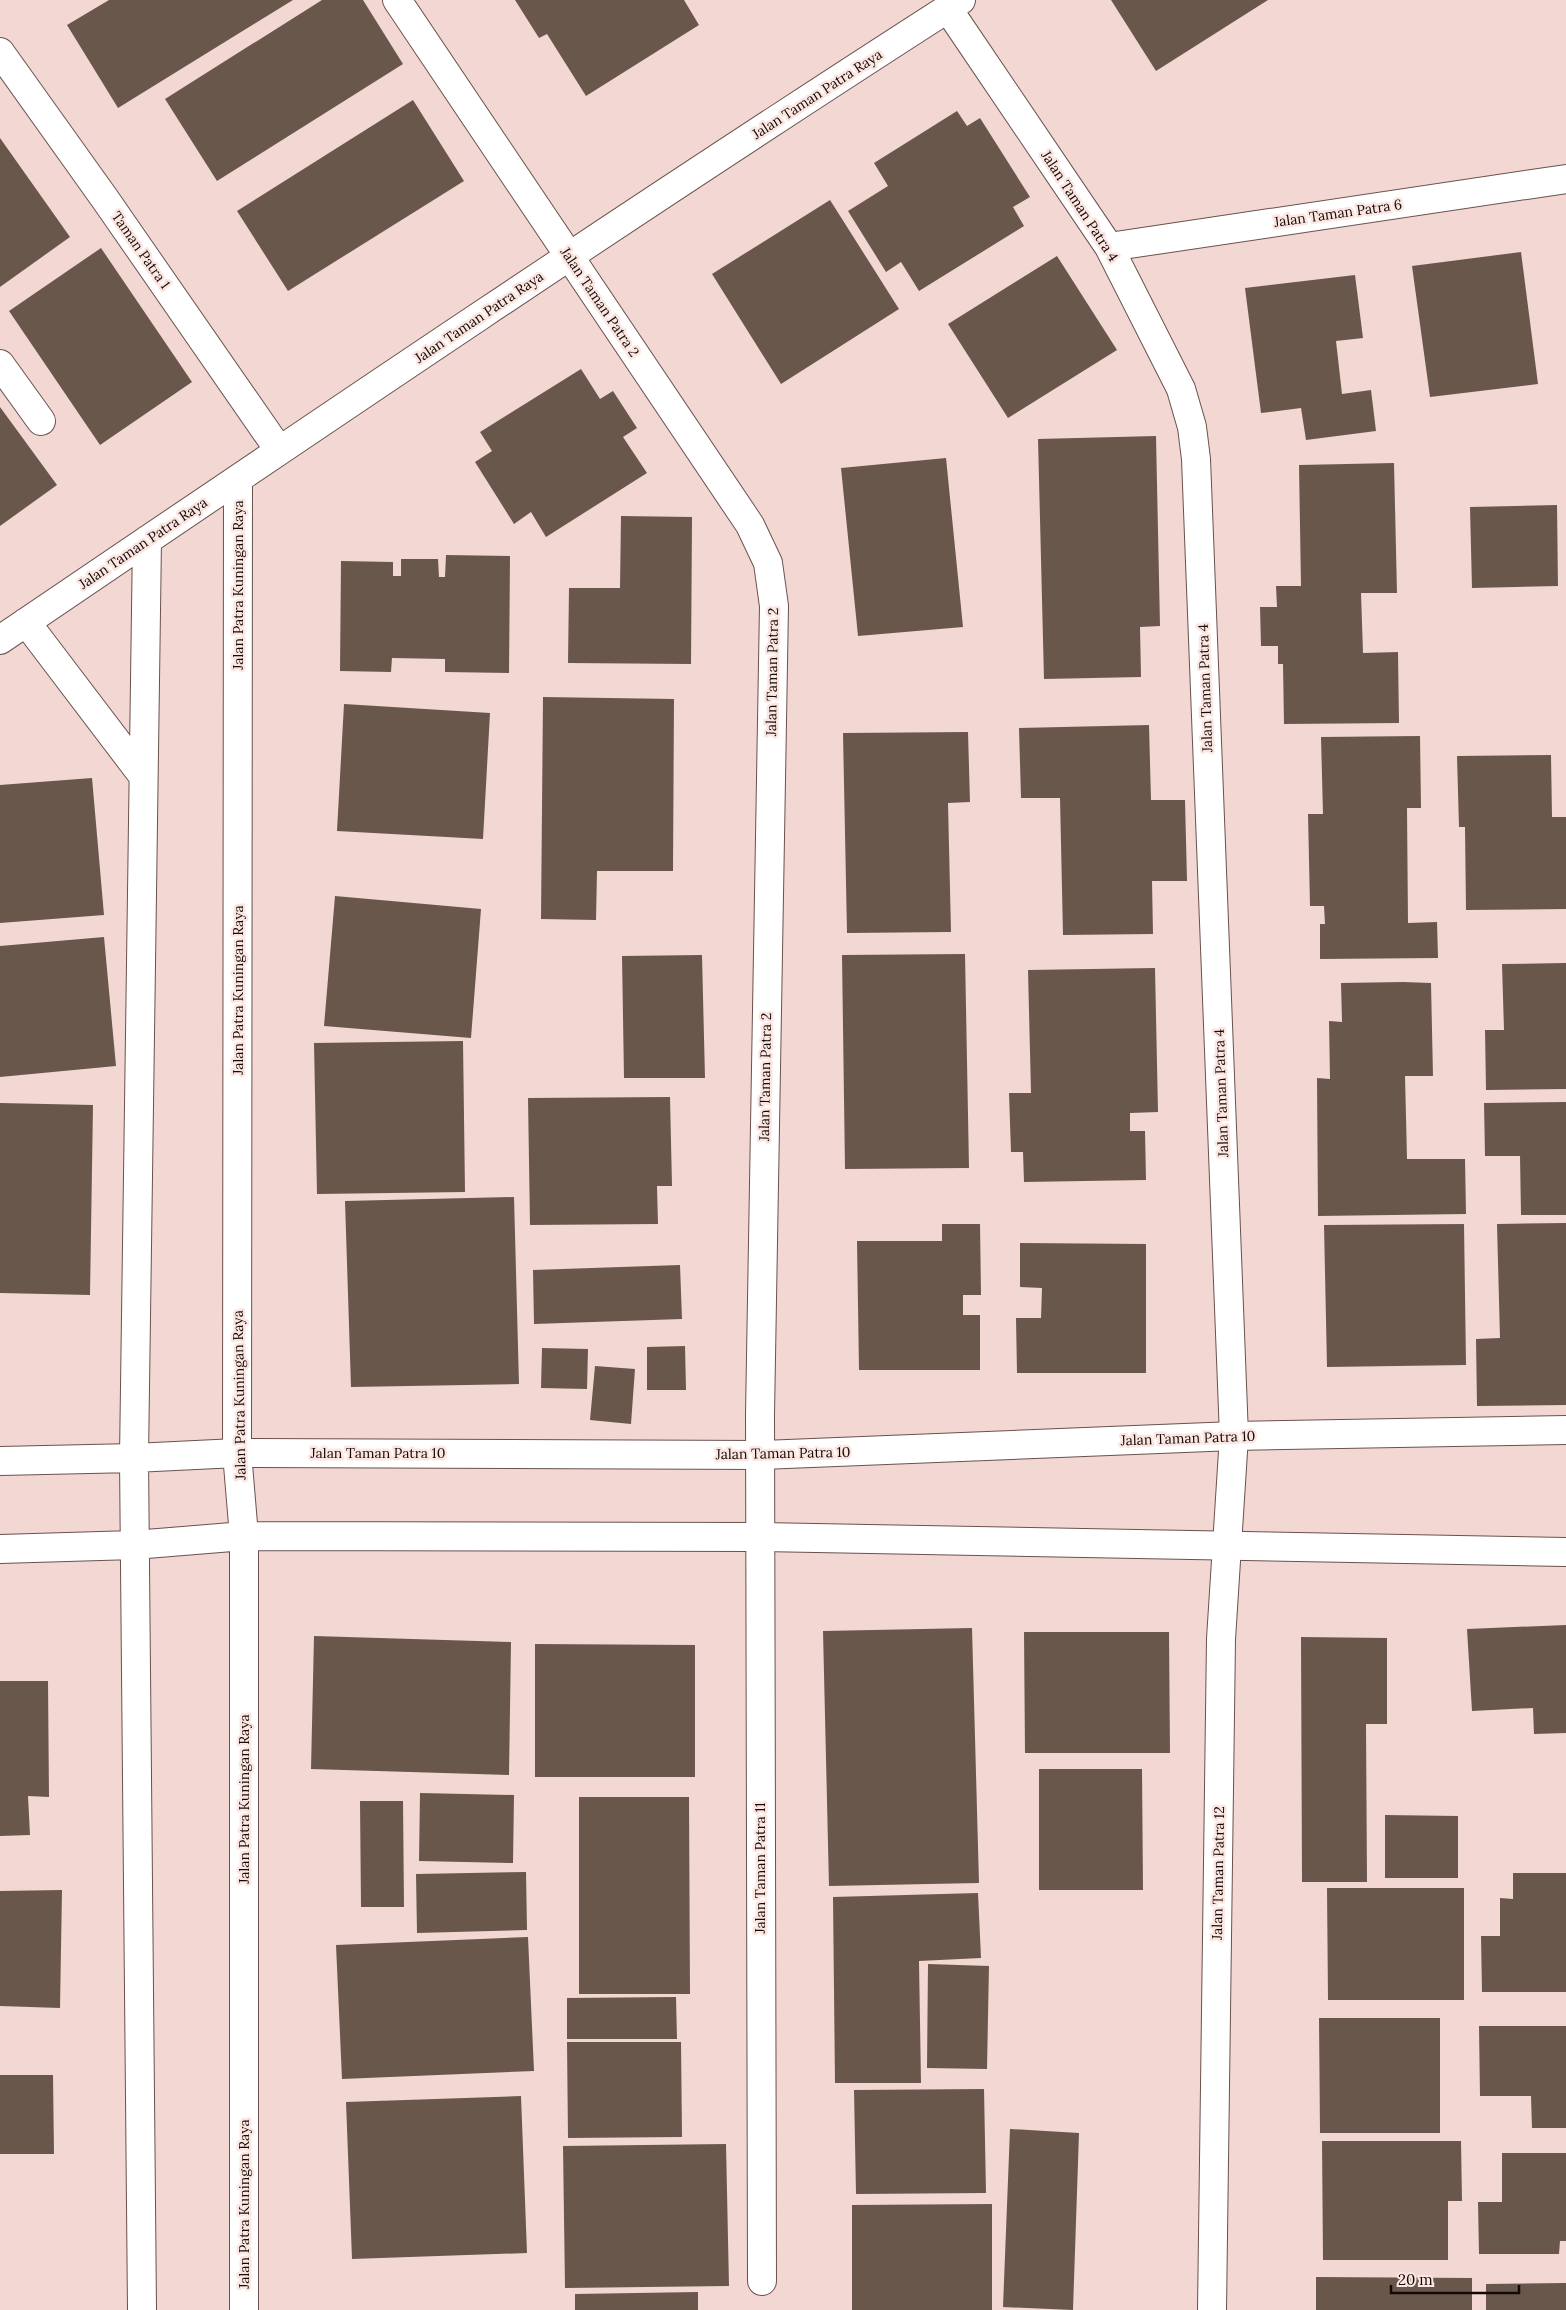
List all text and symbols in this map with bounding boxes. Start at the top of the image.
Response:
street label: Jalan Taman Patra Raya [748,45,885,143]
street label: Jalan Taman Patra 4 [1037,146,1123,265]
street label: Jalan Taman Patra 6 [1272,195,1403,231]
street label: Taman Patra 1 [108,208,174,292]
street label: Jalan Taman Patra 2 [556,243,643,360]
street label: Jalan Taman Patra Raya [410,267,547,367]
street label: Jalan Taman Patra Raya [74,493,211,593]
street label: Jalan Patra Kuningan Raya [229,500,247,671]
street label: Jalan Taman Patra 2 [762,608,782,737]
street label: Jalan Taman Patra 4 [1194,623,1216,754]
street label: Jalan Patra Kuningan Raya [229,905,247,1076]
street label: Jalan Taman Patra 2 [755,1013,775,1142]
street label: Jalan Taman Patra 4 [1210,1028,1232,1159]
street label: Jalan Patra Kuningan Raya [229,1310,249,1481]
street label: Jalan Taman Patra 10 [1119,1427,1256,1449]
street label: Jalan Taman Patra 10 [714,1443,851,1463]
street label: Jalan Taman Patra 10 [310,1444,445,1462]
street label: Jalan Patra Kuningan Raya [235,1714,253,1885]
street label: Jalan Taman Patra 11 [751,1802,769,1935]
street label: Jalan Taman Patra 12 [1208,1806,1228,1941]
street label: Jalan Patra Kuningan Raya [235,2119,253,2290]
scale bar [1391,2262,1518,2294]
text: 20 m [1398,2270,1433,2289]

